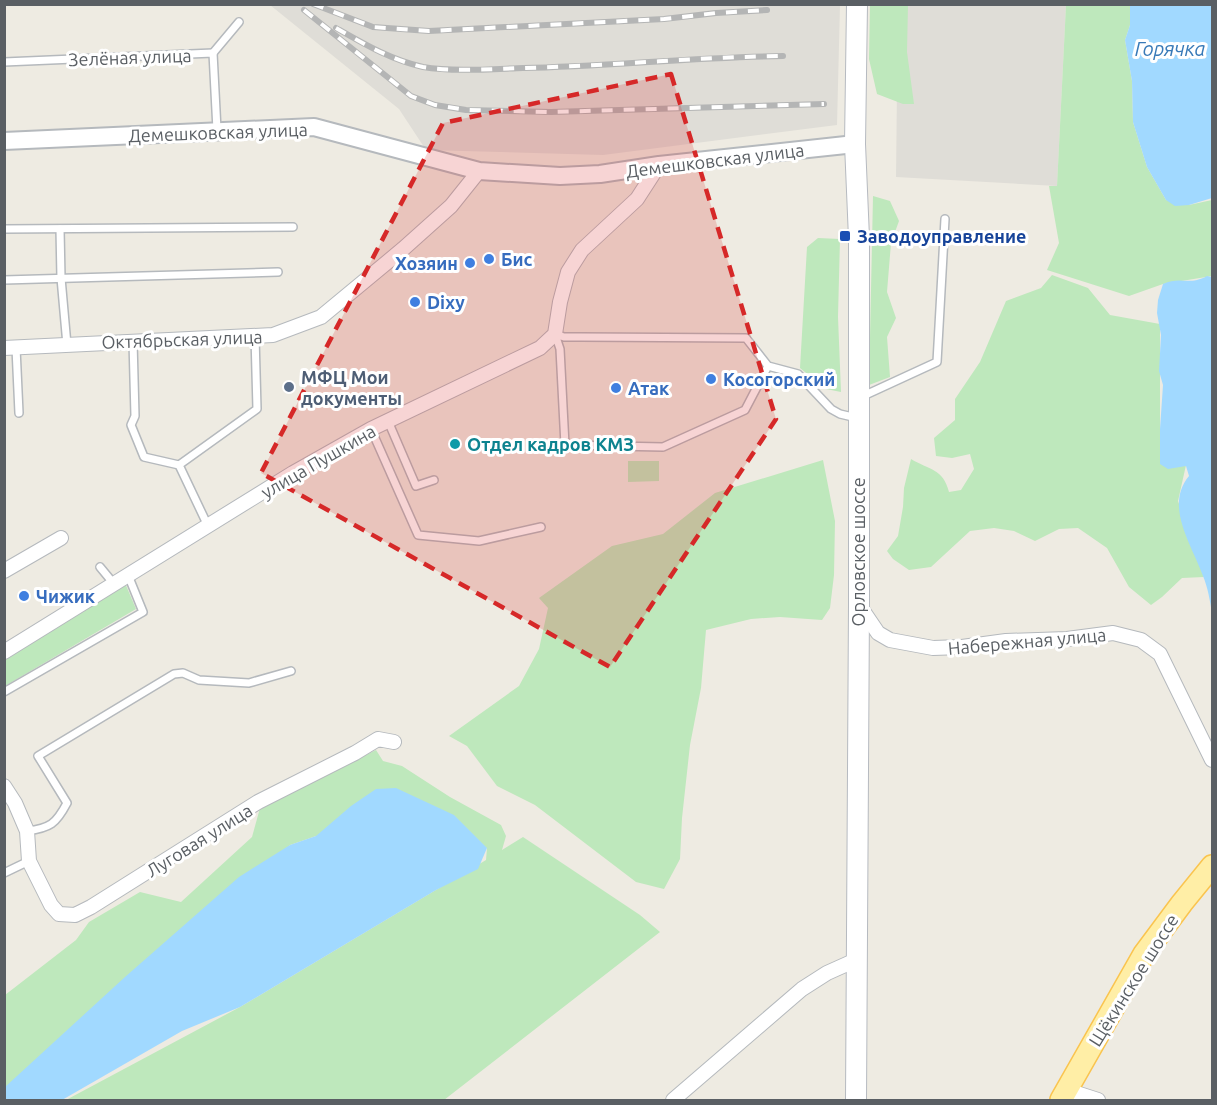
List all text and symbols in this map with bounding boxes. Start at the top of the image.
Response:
water label: Горячка [1135,37,1206,60]
street label: Зелёная улица [68,45,192,69]
street label: Демешковская улица [128,119,308,145]
street label: Демешковская улица [625,139,805,181]
place label: Заводоуправление [857,226,1026,246]
marker: Заводоуправление [838,229,852,243]
place label: Бис [501,249,533,269]
marker: Бис [482,252,496,266]
place label: Хозяин [395,253,458,273]
marker: Хозяин [463,256,477,270]
place label: Dixy [427,292,465,312]
marker: Dixy [408,295,422,309]
street label: Октябрьская улица [101,326,263,352]
place label: МФЦ Мои документы [301,367,402,408]
place label: Косогорский [723,369,835,389]
marker: Косогорский [704,372,718,386]
place label: Атак [628,378,670,398]
marker: МФЦ Мои документы [282,380,296,394]
marker: Атак [609,381,623,395]
street label: улица Пушкина [257,420,379,502]
place label: Отдел кадров КМЗ [467,434,634,454]
marker: Отдел кадров КМЗ [448,437,462,451]
street label: Орловское шоссе [848,477,868,627]
place label: Чижик [36,586,96,606]
marker: Чижик [17,589,31,603]
street label: Набережная улица [947,624,1107,658]
street label: Луговая улица [142,799,256,881]
street label: Щёкинское шоссе [1084,910,1182,1050]

